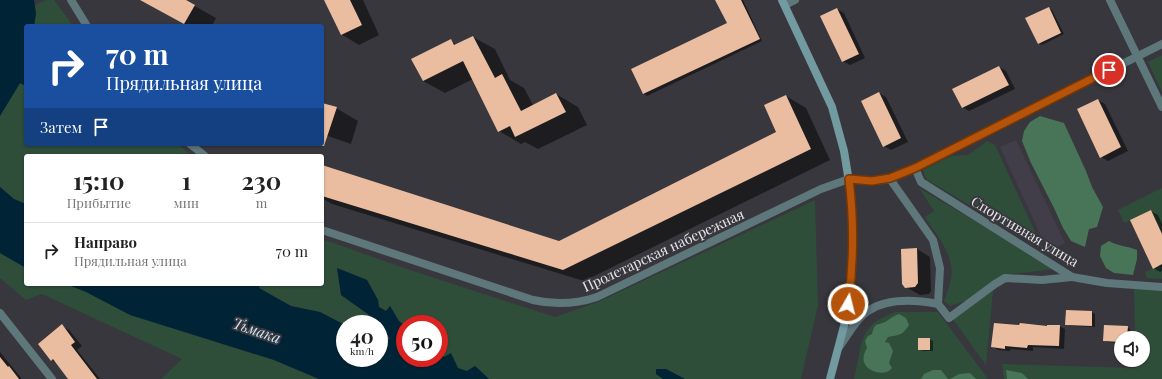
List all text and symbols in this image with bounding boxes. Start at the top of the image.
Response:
text: 70 m [106,35,169,72]
icon: right [40,40,92,92]
pin [1092,53,1126,87]
icon: arrive [1098,59,1120,81]
text: Прядильная улица [106,71,262,95]
icon: arrive [90,116,112,138]
text: Затем [40,117,82,137]
text: 15:10 [73,164,125,196]
text: 1 [182,164,191,196]
text: 230 [242,164,281,196]
street label: Спортивная улица [968,191,1082,271]
text: Прибытие [67,194,131,211]
text: мин [174,194,199,211]
text: m [256,194,267,211]
street label: Пролетарская набережная [579,204,747,296]
text: Направо [74,232,137,252]
icon: right [40,240,62,262]
text: 70 m [276,241,308,261]
text: Прядильная улица [74,252,187,269]
position arrow [827,283,869,325]
water label: Тьмака [230,312,284,348]
speed limit sign: 50 [396,315,448,367]
text: 40 [350,322,374,349]
map controls [1114,331,1150,367]
button: sound [1114,331,1150,367]
text: km/h [350,344,374,358]

